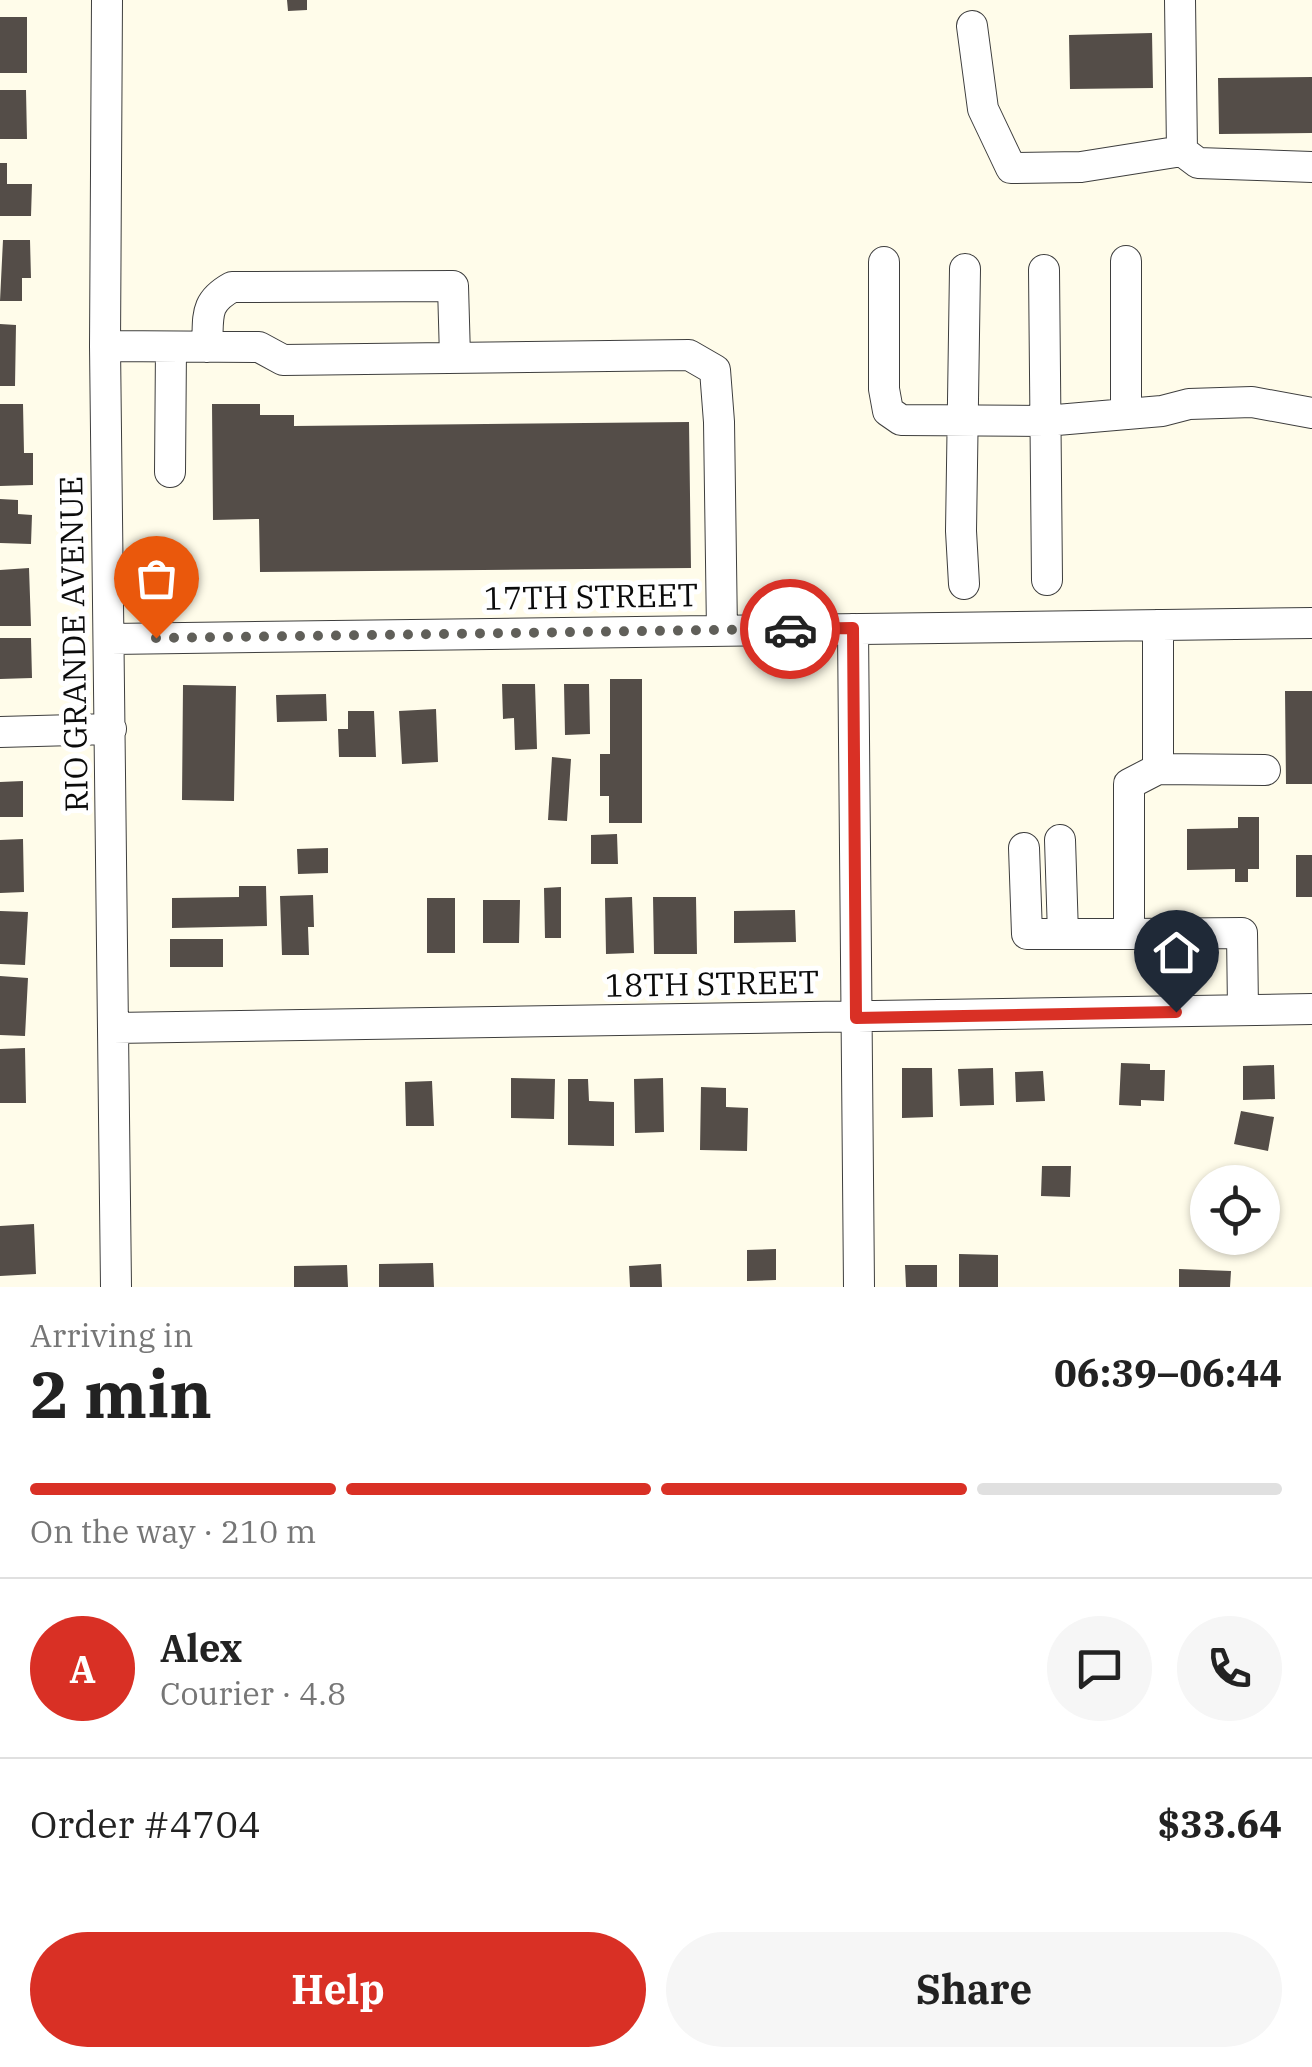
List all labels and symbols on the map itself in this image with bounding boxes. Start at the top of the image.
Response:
street label: RIO GRANDE AVENUE [49,476,97,812]
pin [114,536,199,639]
street label: 17TH STREET [483,573,699,619]
courier [740,579,840,679]
pin [1134,910,1219,1013]
street label: 18TH STREET [604,960,820,1006]

